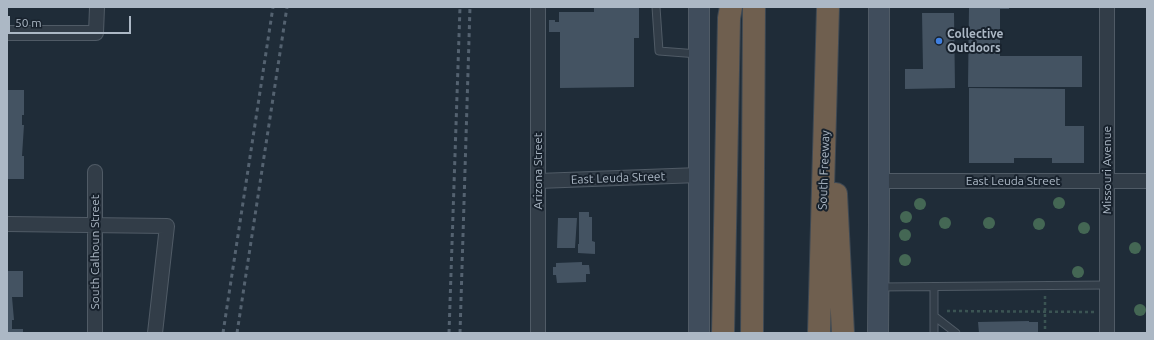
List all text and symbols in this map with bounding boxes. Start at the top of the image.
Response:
scale bar [10,8,133,34]
text: 50 m [15,16,42,29]
place label: Collective Outdoors [947,27,1003,55]
marker: Collective Outdoors [934,36,944,46]
street label: Missouri Avenue [1100,126,1114,214]
street label: South Freeway [815,130,833,210]
street label: Arizona Street [531,133,545,209]
street label: East Leuda Street [570,169,666,187]
street label: East Leuda Street [966,174,1060,188]
street label: South Calhoun Street [88,195,102,309]

